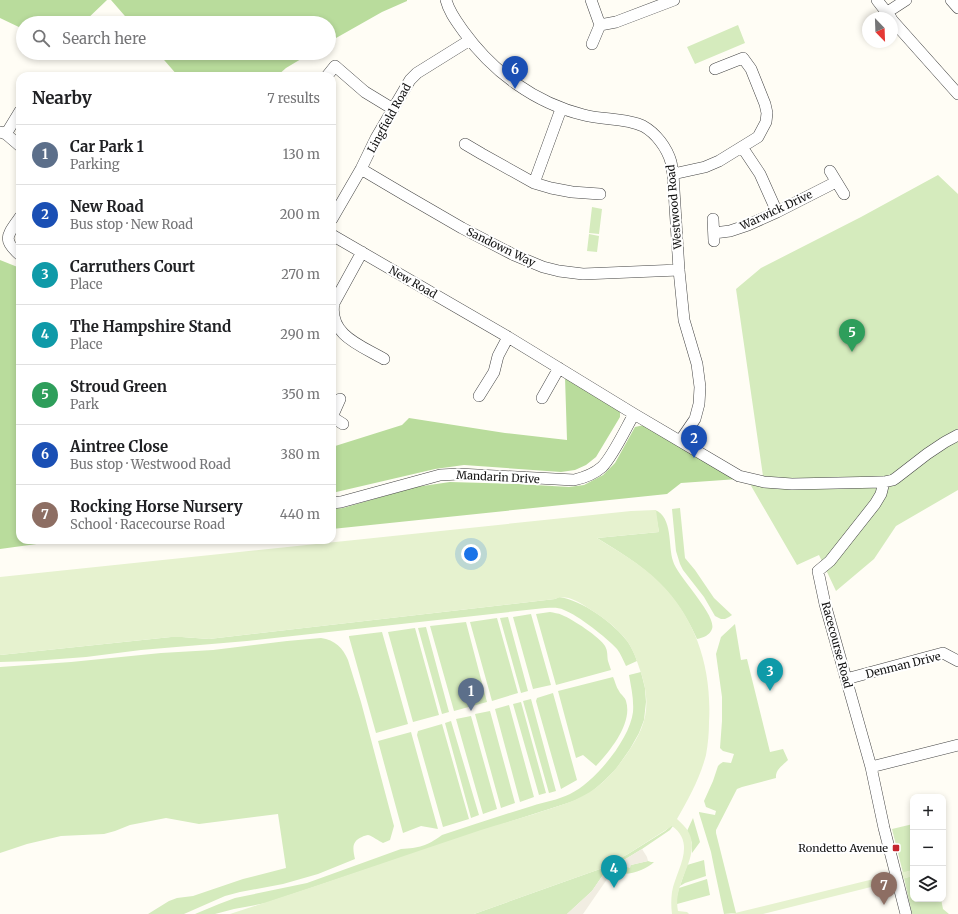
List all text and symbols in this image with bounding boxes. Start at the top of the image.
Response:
north arrow [862,12,898,48]
search box [16,16,336,60]
icon: search [30,27,52,49]
text: Search here [62,29,146,48]
pin: 6 [502,56,528,89]
street label: Lingfield Road [364,81,414,155]
text: Nearby [32,87,92,109]
text: 7 results [267,90,320,107]
text: Car Park 1 [70,137,144,156]
text: 1 [42,146,48,163]
text: 130 m [283,146,320,163]
text: Parking [70,156,120,173]
street label: Westwood Road [663,164,685,251]
street label: Warwick Drive [737,187,815,233]
text: New Road [70,197,144,216]
text: 2 [41,206,49,223]
text: 200 m [280,206,320,223]
text: Bus stop · New Road [70,216,193,233]
street label: Sandown Way [464,224,538,270]
text: Carruthers Court [70,257,195,276]
street label: New Road [387,263,440,301]
text: 3 [41,266,49,283]
text: 270 m [281,266,320,283]
text: Place [70,276,103,293]
text: The Hampshire Stand [70,317,231,336]
pin: 5 [839,319,865,352]
text: 4 [41,326,49,343]
text: 290 m [280,326,320,343]
text: Place [70,336,103,353]
text: Stroud Green [70,377,167,396]
text: 5 [41,386,49,403]
text: 350 m [282,386,320,403]
text: Park [70,396,99,413]
pin: 2 [681,425,707,458]
text: Aintree Close [70,437,168,456]
text: 6 [41,446,49,463]
text: 380 m [281,446,320,463]
text: Bus stop · Westwood Road [70,456,231,473]
street label: Mandarin Drive [456,468,540,486]
text: Rocking Horse Nursery [70,497,243,516]
text: 7 [41,506,49,523]
text: 440 m [280,506,320,523]
text: School · Racecourse Road [70,516,225,533]
your location [461,544,481,564]
street label: Racecourse Road [819,600,855,690]
street label: Denman Drive [864,649,942,681]
pin: 3 [757,658,783,691]
pin: 1 [458,678,484,711]
map controls [910,794,946,902]
button: + [910,794,946,830]
button: − [910,830,946,866]
place label: Rondetto Avenue [798,841,888,855]
marker: Rondetto Avenue [891,843,901,853]
pin: 4 [601,855,627,888]
button: layers [910,866,946,902]
pin: 7 [871,872,897,905]

